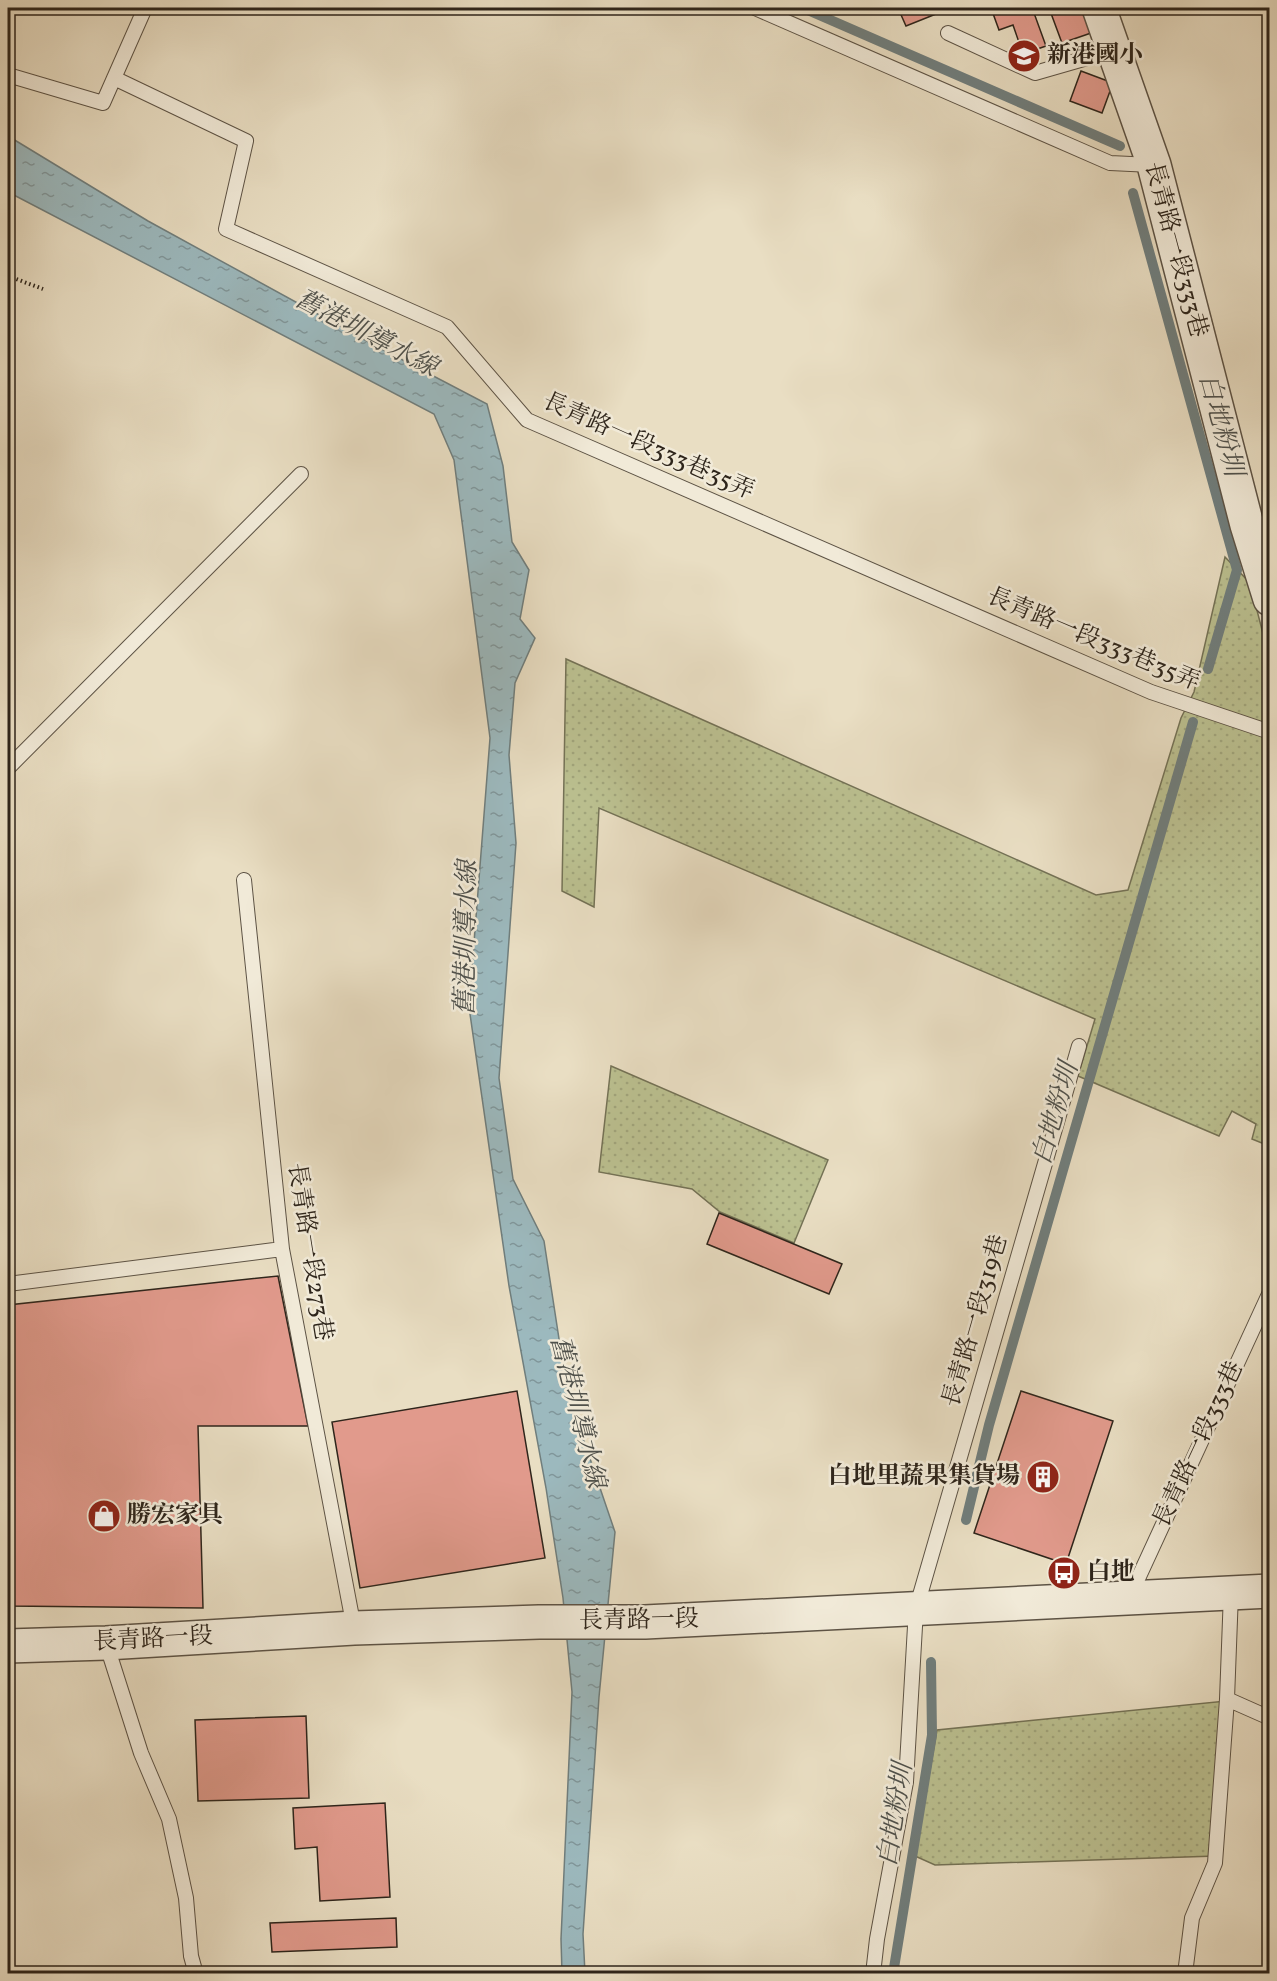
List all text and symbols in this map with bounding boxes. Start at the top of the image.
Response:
school or university icon: 新港國小 [1006,38,1042,74]
place label: 新港國小 [1047,39,1143,73]
street label: 長青路一段333巷 [1135,158,1215,342]
water label: 舊港圳導水線 [289,281,446,388]
water label: 白地粉圳 [1189,370,1252,484]
street label: 長青路一段333巷35弄 [537,385,759,509]
street label: 長青路一段333巷35弄 [981,580,1205,700]
water label: 舊港圳導水線 [448,857,486,1016]
water label: 白地粉圳 [1024,1055,1089,1169]
street label: 長青路一段273巷 [278,1161,340,1343]
street label: 長青路一段319巷 [935,1231,1017,1411]
water label: 舊港圳導水線 [541,1332,614,1495]
street label: 長青路一段333巷 [1145,1356,1253,1534]
building icon: 白地里蔬果集貨場 [1025,1459,1061,1495]
place label: 白地里蔬果集貨場 [828,1460,1020,1494]
shop icon: 勝宏家具 [86,1498,122,1534]
place label: 勝宏家具 [127,1499,223,1533]
bus stop icon: 白地 [1046,1555,1082,1591]
place label: 白地 [1087,1556,1135,1590]
street label: 長青路一段 [579,1603,699,1639]
street label: 長青路一段 [92,1620,214,1660]
water label: 白地粉圳 [870,1757,923,1869]

